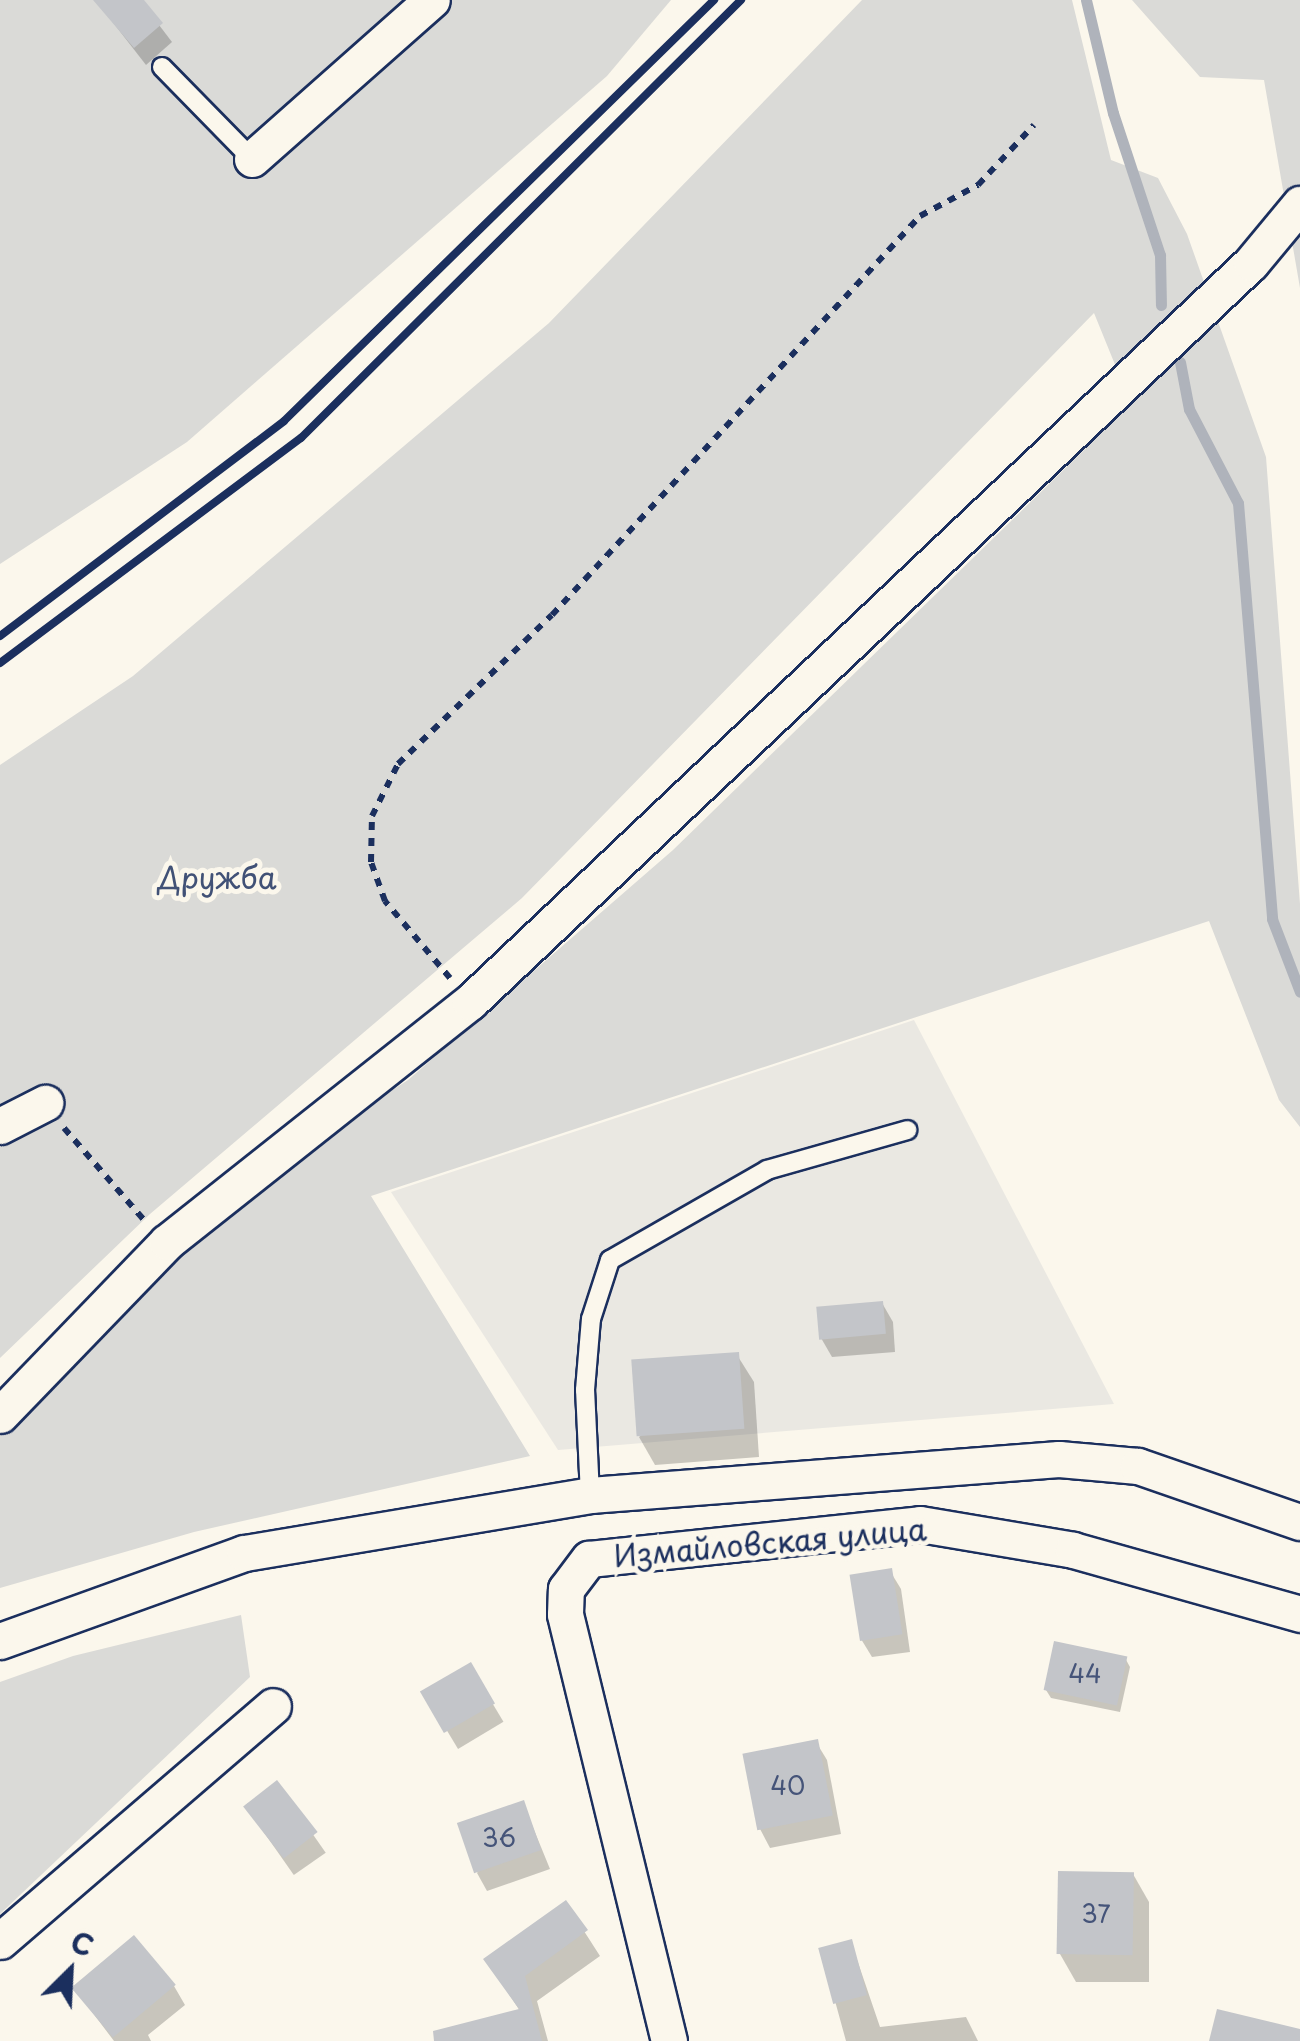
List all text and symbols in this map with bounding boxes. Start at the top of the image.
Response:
park label: Дружба [157,859,277,895]
street label: Измайловская улица [611,1510,929,1574]
house number: 44 [1068,1658,1102,1688]
house number: 40 [771,1770,805,1800]
house number: 36 [482,1822,516,1852]
house number: 37 [1081,1898,1111,1928]
text: С [64,1919,101,1967]
north arrow [20,1921,120,2021]

